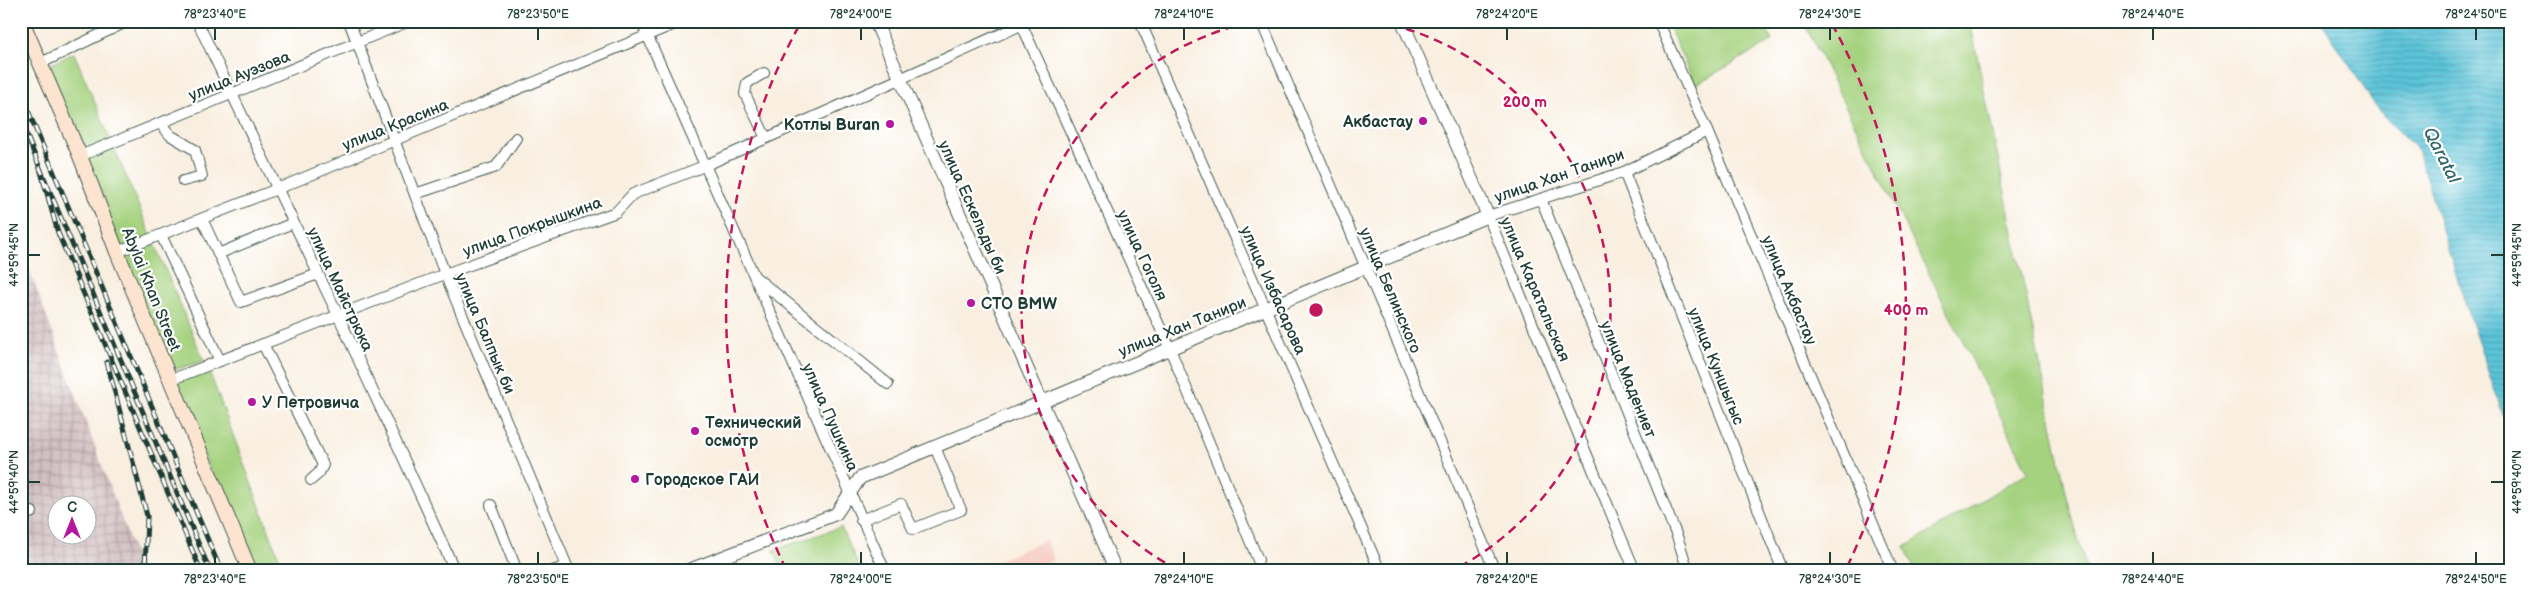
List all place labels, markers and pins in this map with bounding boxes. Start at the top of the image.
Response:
place label: Акбастау [1342,113,1413,132]
marker: Акбастау [1417,115,1429,127]
place label: Котлы Buran [784,116,880,135]
marker: Котлы Buran [884,118,896,130]
place label: СТО BMW [981,295,1057,314]
marker: СТО BMW [965,297,977,309]
centre of rings [1307,301,1325,319]
place label: У Петровича [262,394,360,413]
marker: У Петровича [246,396,258,408]
place label: Технический осмотр [705,414,802,451]
marker: Технический осмотр [689,425,701,437]
place label: Городское ГАИ [645,471,759,490]
marker: Городское ГАИ [629,473,641,485]

